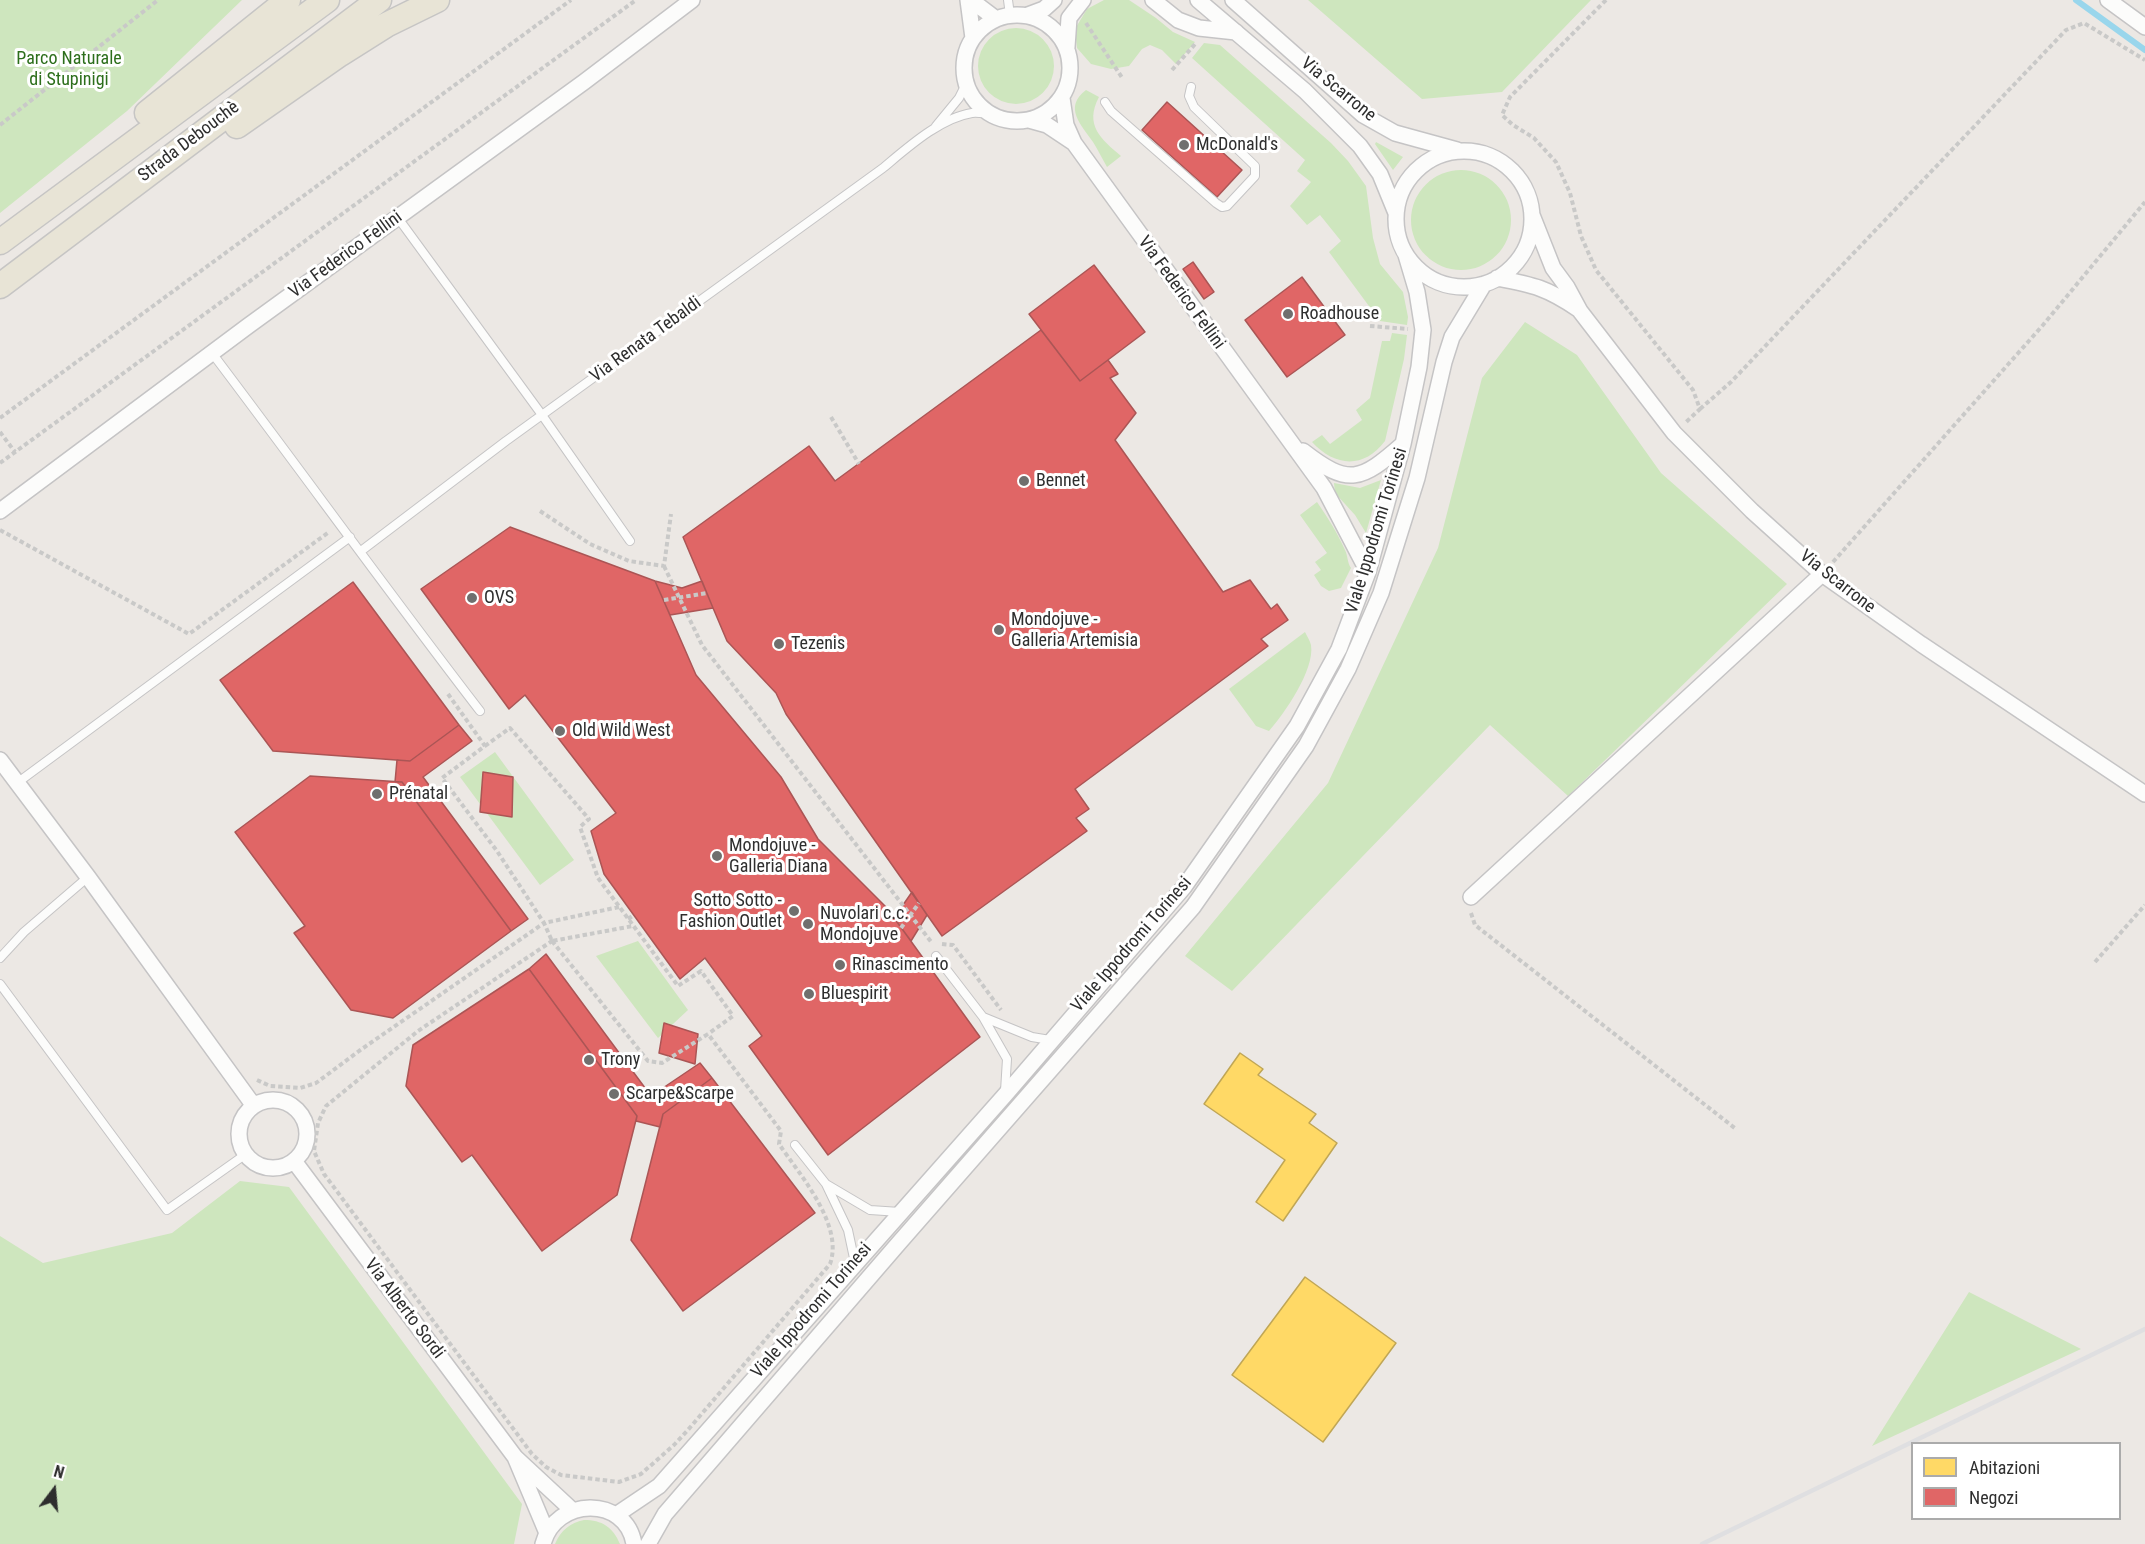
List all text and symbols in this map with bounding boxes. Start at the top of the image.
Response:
park label: Parco Naturale di Stupinigi [16,48,122,90]
street label: Via Scarrone [1296,53,1380,127]
street label: Strada Debouchè [134,97,244,187]
place label: McDonald's [1196,134,1278,156]
marker: McDonald's [1177,138,1191,152]
street label: Via Federico Fellini [285,207,407,303]
street label: Via Federico Fellini [1133,232,1229,354]
street label: Via Renata Tebaldi [586,292,706,388]
place label: Roadhouse [1300,303,1379,325]
marker: Roadhouse [1281,307,1295,321]
street label: Viale Ippodromi Torinesi [1341,445,1413,617]
place label: Bennet [1036,470,1085,492]
marker: Bennet [1017,474,1031,488]
street label: Via Scarrone [1795,546,1879,618]
place label: OVS [484,587,514,609]
marker: OVS [465,591,479,605]
place label: Mondojuve - Galleria Artemisia [1011,609,1138,652]
marker: Mondojuve - Galleria Artemisia [992,623,1006,637]
place label: Tezenis [791,633,845,655]
marker: Tezenis [772,637,786,651]
place label: Old Wild West [572,720,670,742]
marker: Old Wild West [553,724,567,738]
place label: Prénatal [389,783,448,805]
marker: Prénatal [370,787,384,801]
place label: Mondojuve - Galleria Diana [729,835,828,878]
marker: Mondojuve - Galleria Diana [710,849,724,863]
street label: Viale Ippodromi Torinesi [1067,873,1197,1017]
place label: Sotto Sotto - Fashion Outlet [679,890,782,932]
place label: Nuvolari c.c. Mondojuve [820,903,909,946]
marker: Sotto Sotto - Fashion Outlet [787,904,801,918]
marker: Nuvolari c.c. Mondojuve [801,917,815,931]
place label: Rinascimento [852,954,949,976]
marker: Rinascimento [833,958,847,972]
place label: Bluespirit [821,983,888,1005]
marker: Bluespirit [802,987,816,1001]
place label: Trony [601,1049,640,1071]
marker: Trony [582,1053,596,1067]
place label: Scarpe&Scarpe [626,1083,734,1105]
marker: Scarpe&Scarpe [607,1087,621,1101]
street label: Viale Ippodromi Torinesi [747,1239,877,1383]
street label: Via Alberto Sordi [359,1255,449,1363]
legend [1911,1442,2121,1520]
text: Abitazioni [1969,1457,2040,1478]
north arrow [24,1460,84,1520]
text: N [52,1462,66,1483]
text: Negozi [1969,1487,2018,1508]

